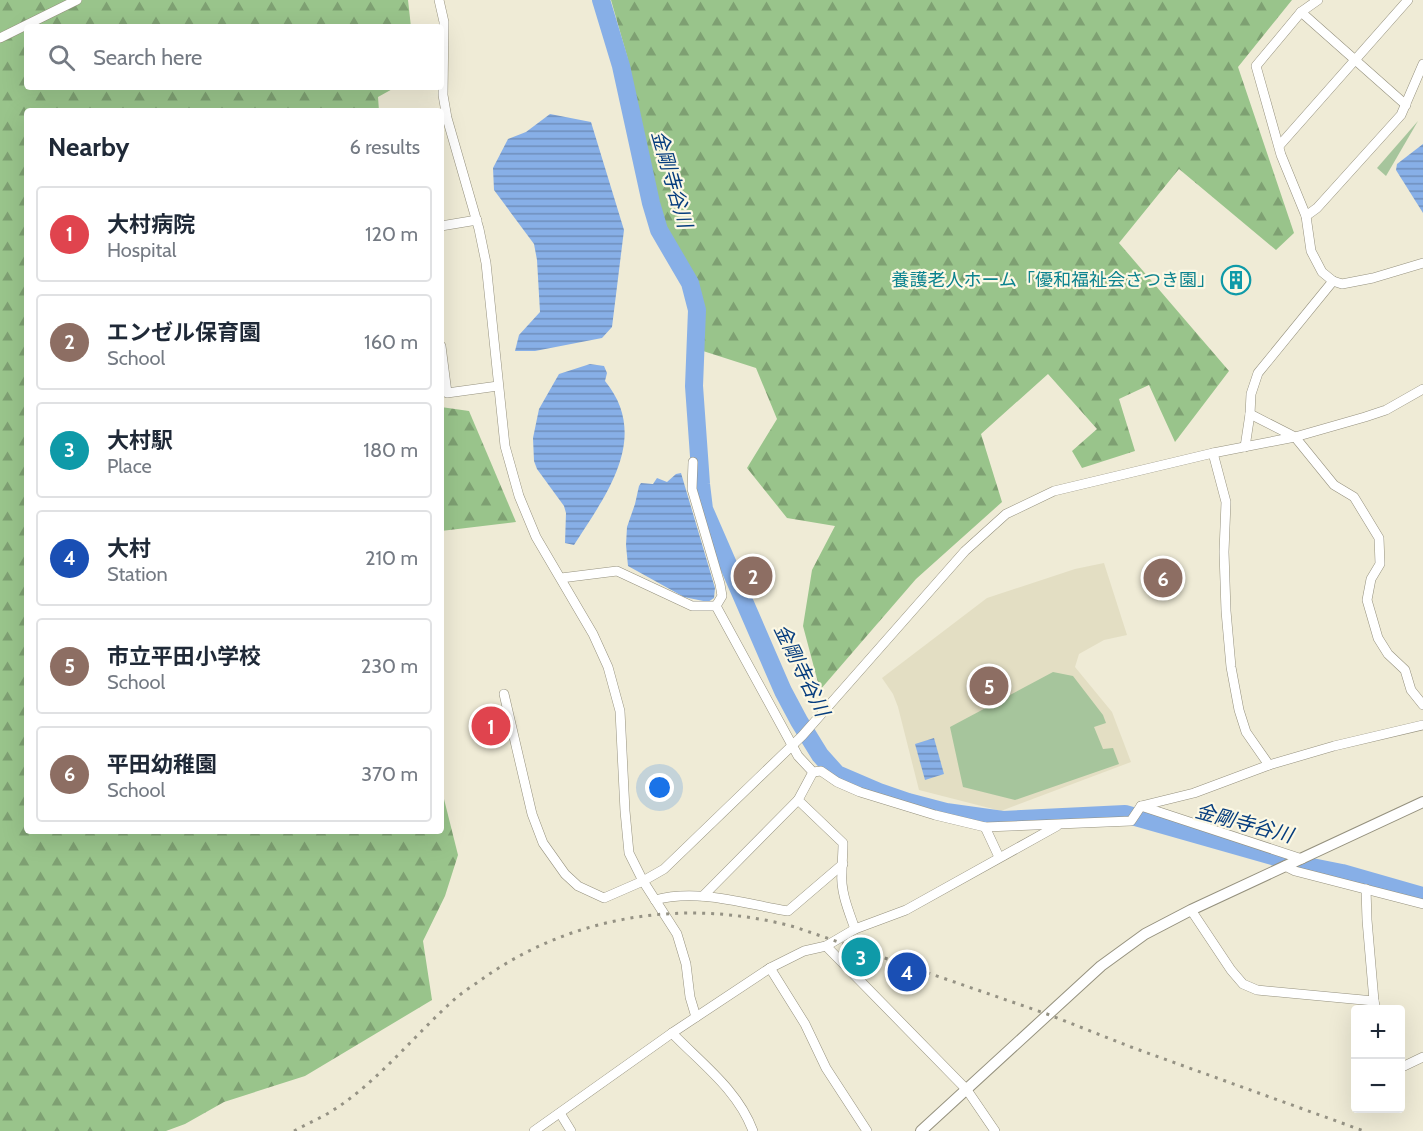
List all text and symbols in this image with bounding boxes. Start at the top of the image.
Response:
search box [24,24,444,90]
icon: search [45,41,78,74]
text: Search here [93,44,202,71]
water label: 金剛寺谷川 [647,128,698,232]
text: Nearby [48,131,129,163]
text: 6 results [349,135,420,159]
text: 大村病院 [107,211,195,238]
text: 1 [66,222,73,246]
text: 120 m [365,222,418,246]
text: Hospital [107,238,177,262]
building icon: 養護老人ホーム「優和福祉会さつき園」 [1220,264,1252,296]
place label: 養護老人ホーム「優和福祉会さつき園」 [892,269,1215,291]
text: エンゼル保育園 [107,319,261,346]
text: 2 [64,330,75,354]
text: 160 m [364,330,418,354]
text: School [107,346,165,370]
text: 大村駅 [107,427,173,454]
text: 3 [64,438,75,462]
text: 180 m [363,438,418,462]
text: Place [107,454,152,478]
text: 大村 [107,535,151,562]
text: 4 [63,546,76,570]
text: 210 m [365,546,418,570]
pin: 2 [734,554,772,598]
pin: 6 [1144,556,1182,600]
text: Station [107,562,168,586]
water label: 金剛寺谷川 [769,620,836,722]
text: 市立平田小学校 [107,643,261,670]
text: 5 [64,654,75,678]
text: 230 m [361,654,418,678]
pin: 5 [970,664,1008,708]
text: School [107,670,165,694]
pin: 1 [472,704,510,748]
text: 平田幼稚園 [107,751,217,778]
text: 6 [64,762,75,786]
text: 370 m [361,762,418,786]
your location [645,773,674,802]
text: School [107,778,165,802]
water label: 金剛寺谷川 [1193,798,1297,848]
pin: 3 [842,934,880,980]
pin: 4 [888,950,926,994]
map controls [1351,1005,1405,1113]
button: + [1351,1005,1405,1059]
button: − [1351,1059,1405,1113]

